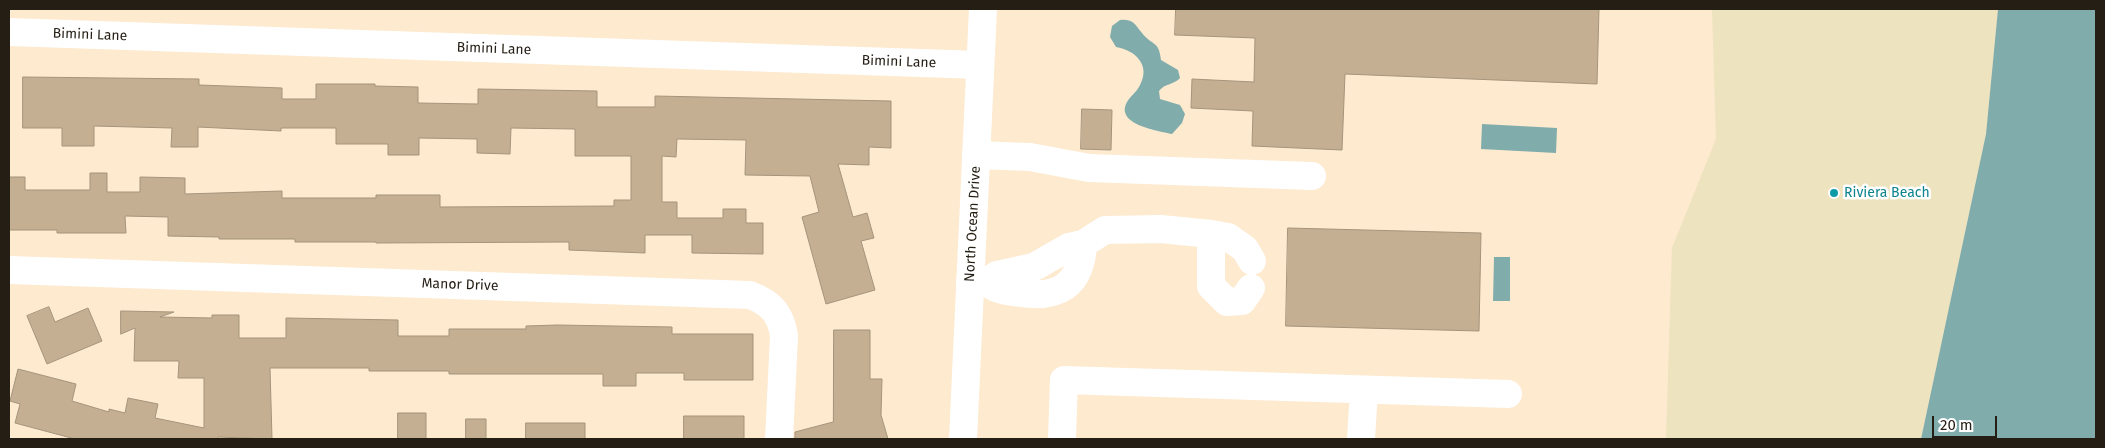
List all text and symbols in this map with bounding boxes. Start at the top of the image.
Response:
street label: Bimini Lane [52,25,128,45]
street label: Bimini Lane [456,39,532,59]
street label: Bimini Lane [861,52,937,72]
street label: North Ocean Drive [962,166,984,282]
place label: Riviera Beach [1844,185,1930,201]
marker: Riviera Beach [1828,187,1840,199]
street label: Manor Drive [421,275,499,295]
scale bar [1935,406,2000,438]
text: 20 m [1940,416,1973,434]

